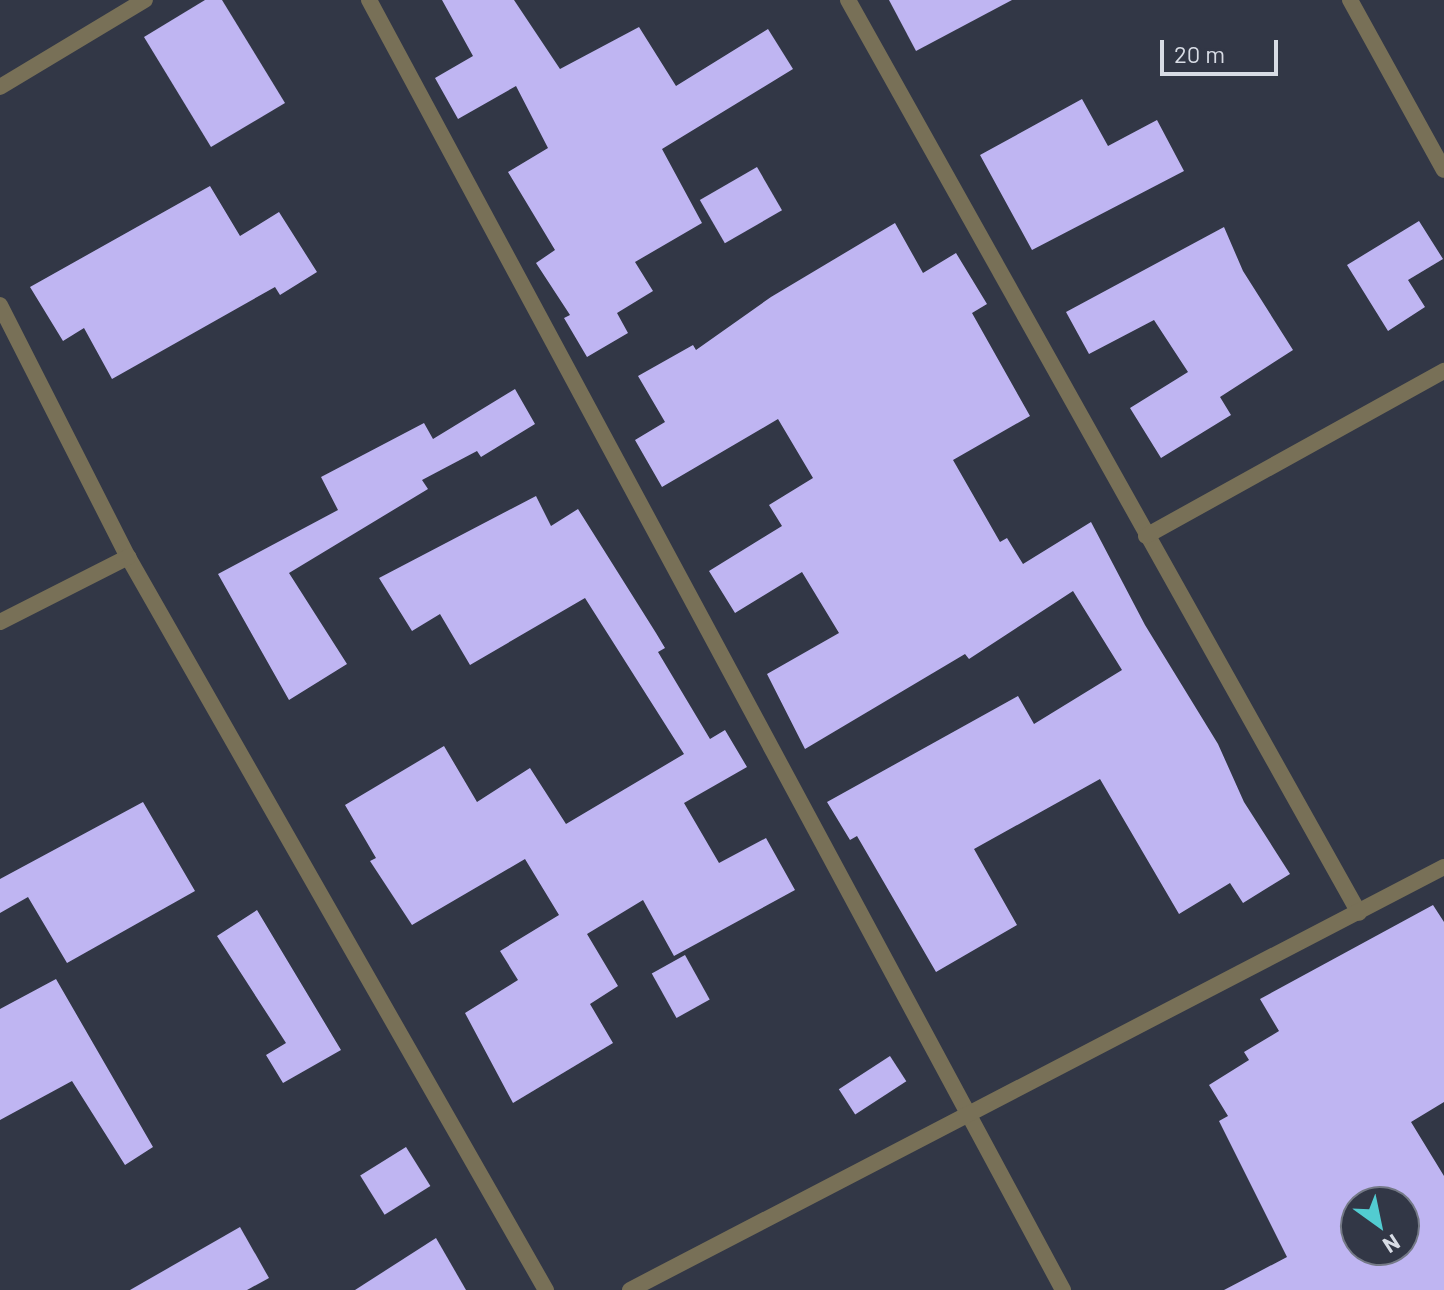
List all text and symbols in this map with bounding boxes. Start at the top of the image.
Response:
scale bar [1164,24,1282,74]
text: 20 m [1174,39,1225,68]
north arrow [1340,1186,1420,1266]
text: N [1379,1230,1405,1259]

